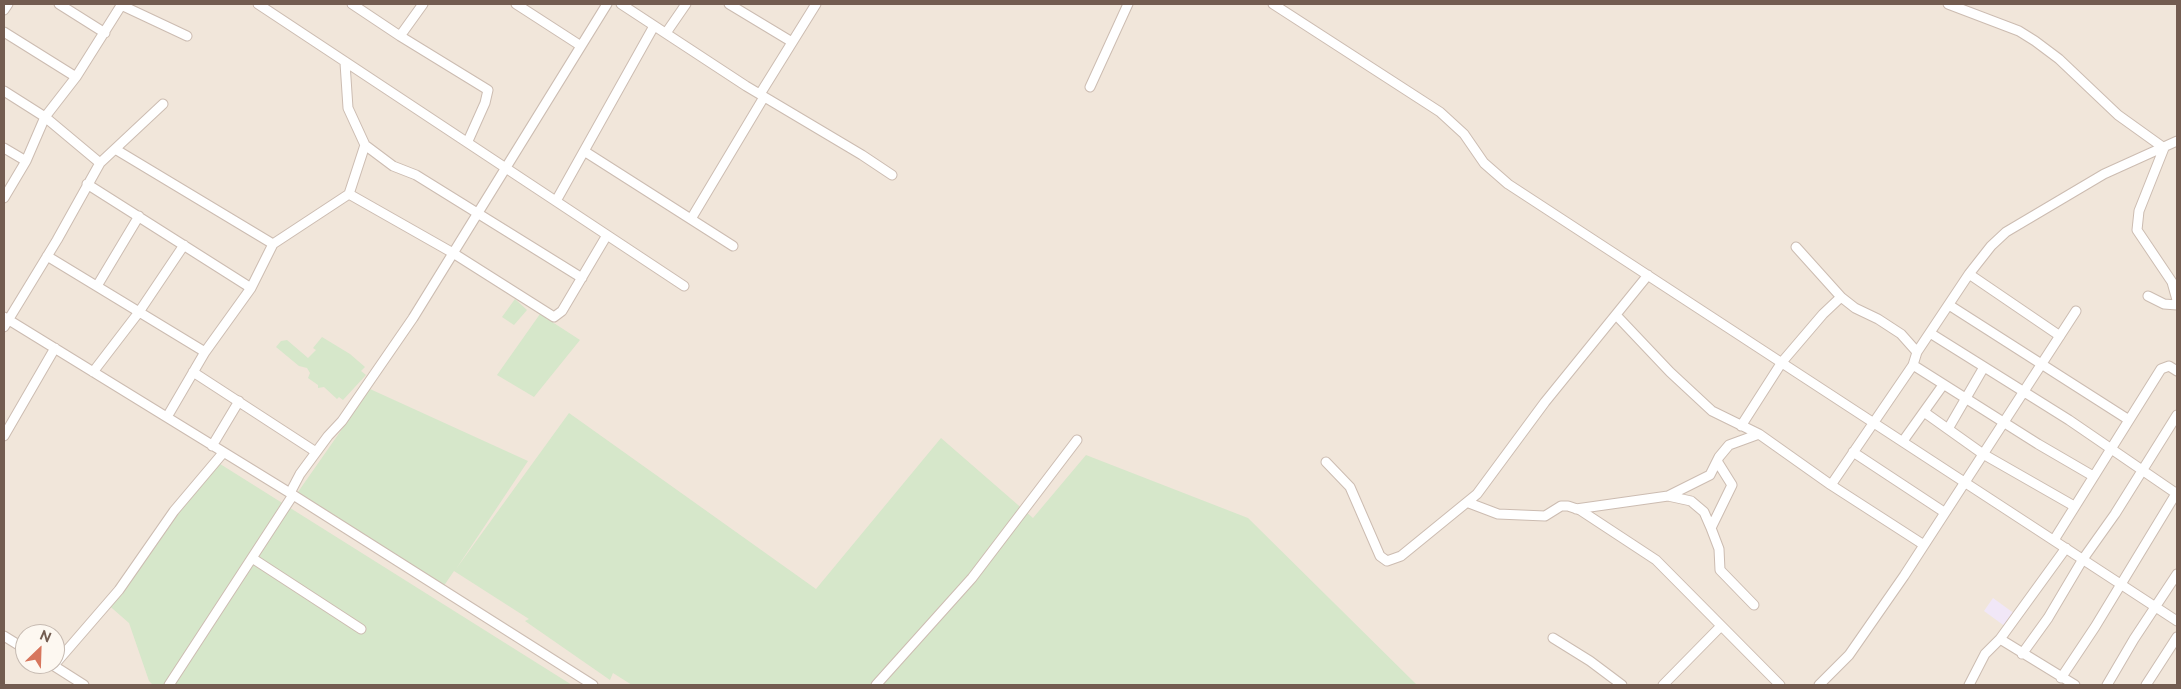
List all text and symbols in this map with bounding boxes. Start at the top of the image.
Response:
north arrow [15,624,65,674]
text: N [38,627,54,646]

